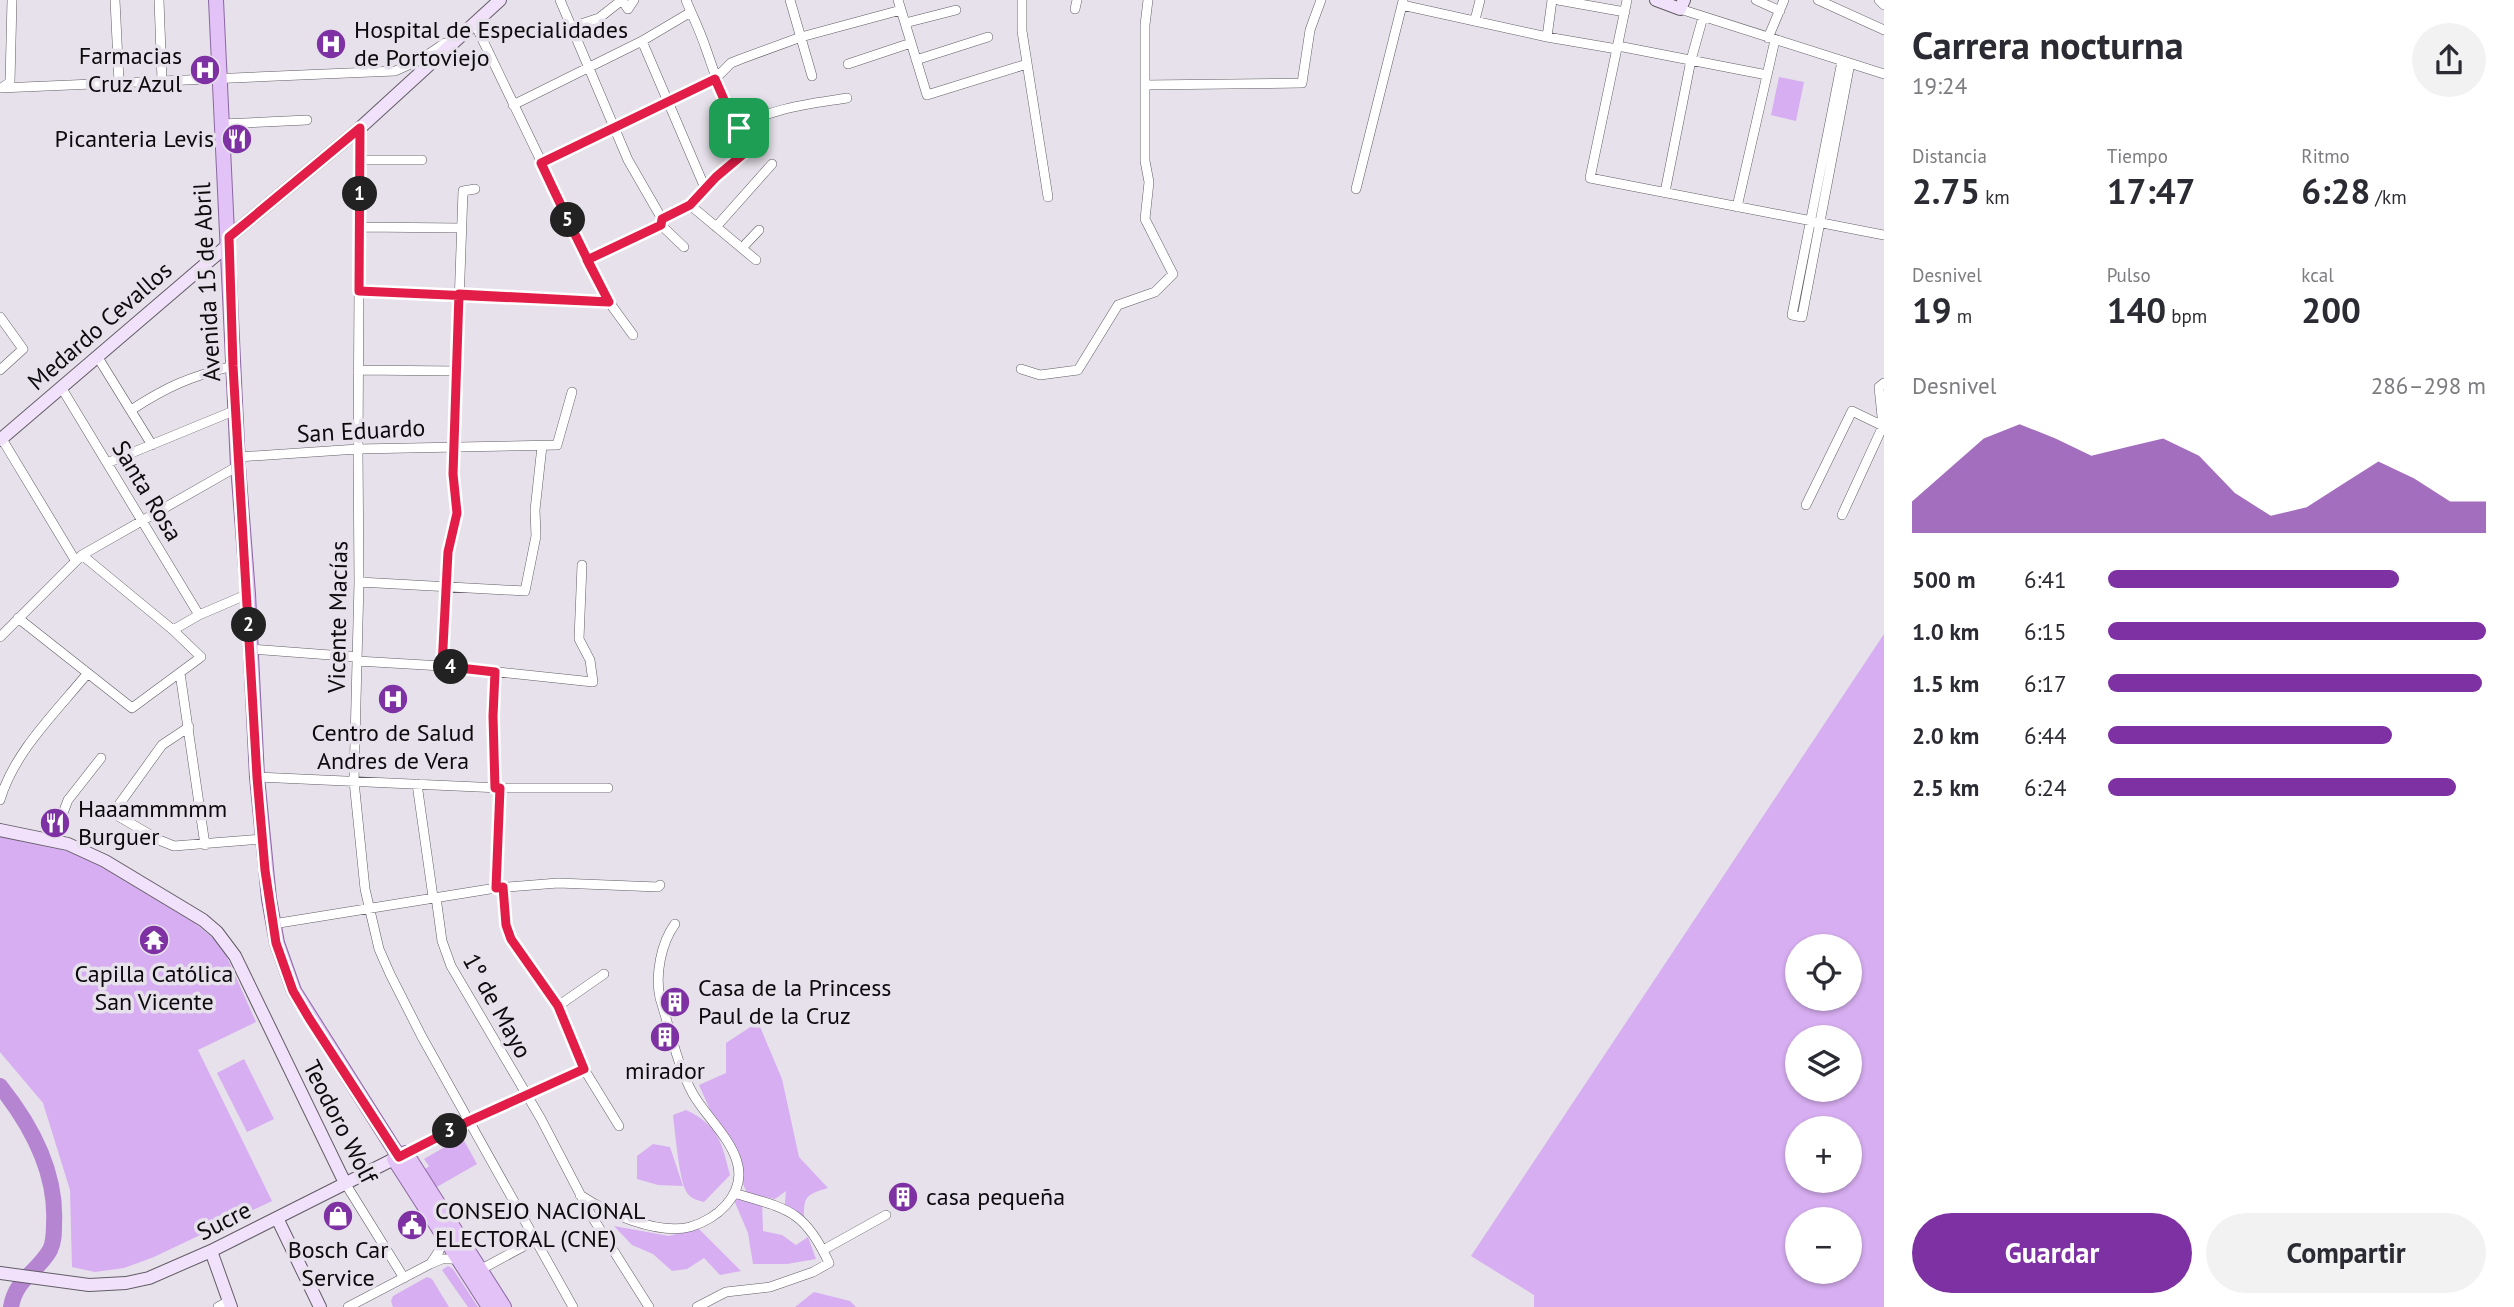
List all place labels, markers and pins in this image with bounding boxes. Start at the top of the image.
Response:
place label: Hospital de Especialidades de Portoviejo [354,14,628,73]
hospital icon: Hospital de Especialidades de Portoviejo [314,27,348,61]
place label: Farmacias Cruz Azul [79,40,182,99]
hospital icon: Farmacias Cruz Azul [188,53,222,87]
pin [709,98,769,158]
restaurant icon: Picanteria Levis [220,122,254,156]
place label: Picanteria Levis [55,123,214,154]
pin: 1 [342,176,378,212]
pin: 5 [550,202,586,238]
pin: 2 [232,608,266,642]
pin: 4 [434,650,468,684]
hospital icon: Centro de Salud Andres de Vera [376,682,410,716]
place label: Centro de Salud Andres de Vera [312,717,474,776]
place label: Haaammmmm Burguer [78,793,227,852]
restaurant icon: Haaammmmm Burguer [38,806,72,840]
temple icon: Capilla Católica San Vicente [137,923,171,957]
place label: Capilla Católica San Vicente [74,958,234,1017]
place label: Casa de la Princess Paul de la Cruz [698,972,891,1031]
building icon: Casa de la Princess Paul de la Cruz [658,985,692,1019]
building icon: mirador [648,1020,682,1054]
place label: mirador [625,1055,705,1086]
pin: 3 [433,1114,468,1148]
building icon: casa pequeña [886,1180,920,1214]
place label: casa pequeña [926,1181,1065,1212]
place label: CONSEJO NACIONAL ELECTORAL (CNE) [435,1195,645,1254]
shop icon: Bosch Car Service [321,1199,355,1233]
public building icon: CONSEJO NACIONAL ELECTORAL (CNE) [395,1208,429,1242]
place label: Bosch Car Service [288,1234,388,1293]

